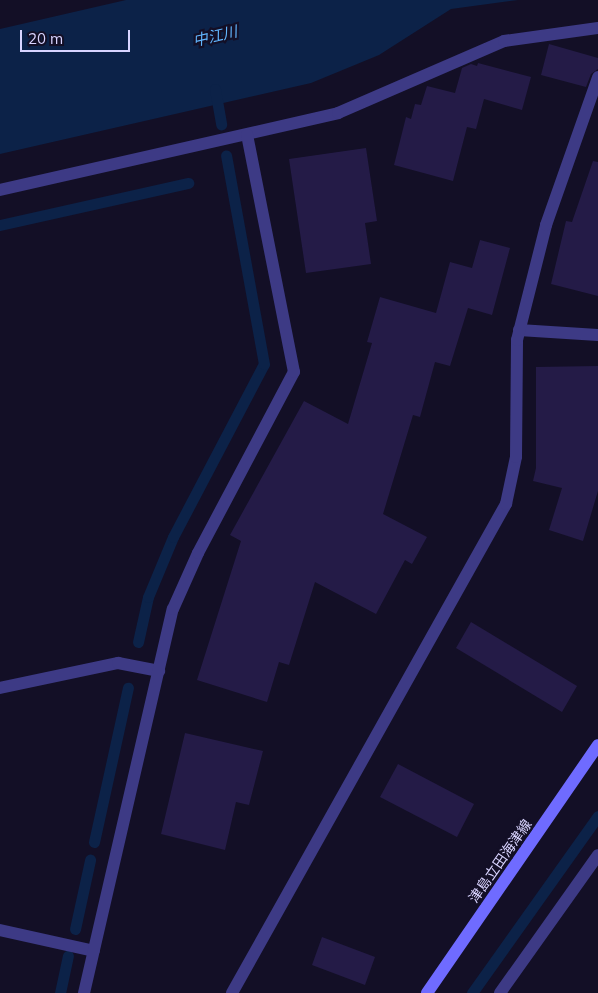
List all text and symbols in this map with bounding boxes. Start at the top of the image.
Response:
scale bar [22,20,132,52]
water label: 中江川 [191,22,239,50]
text: 20 m [28,29,63,48]
street label: 津島立田海津線 [465,816,535,906]

